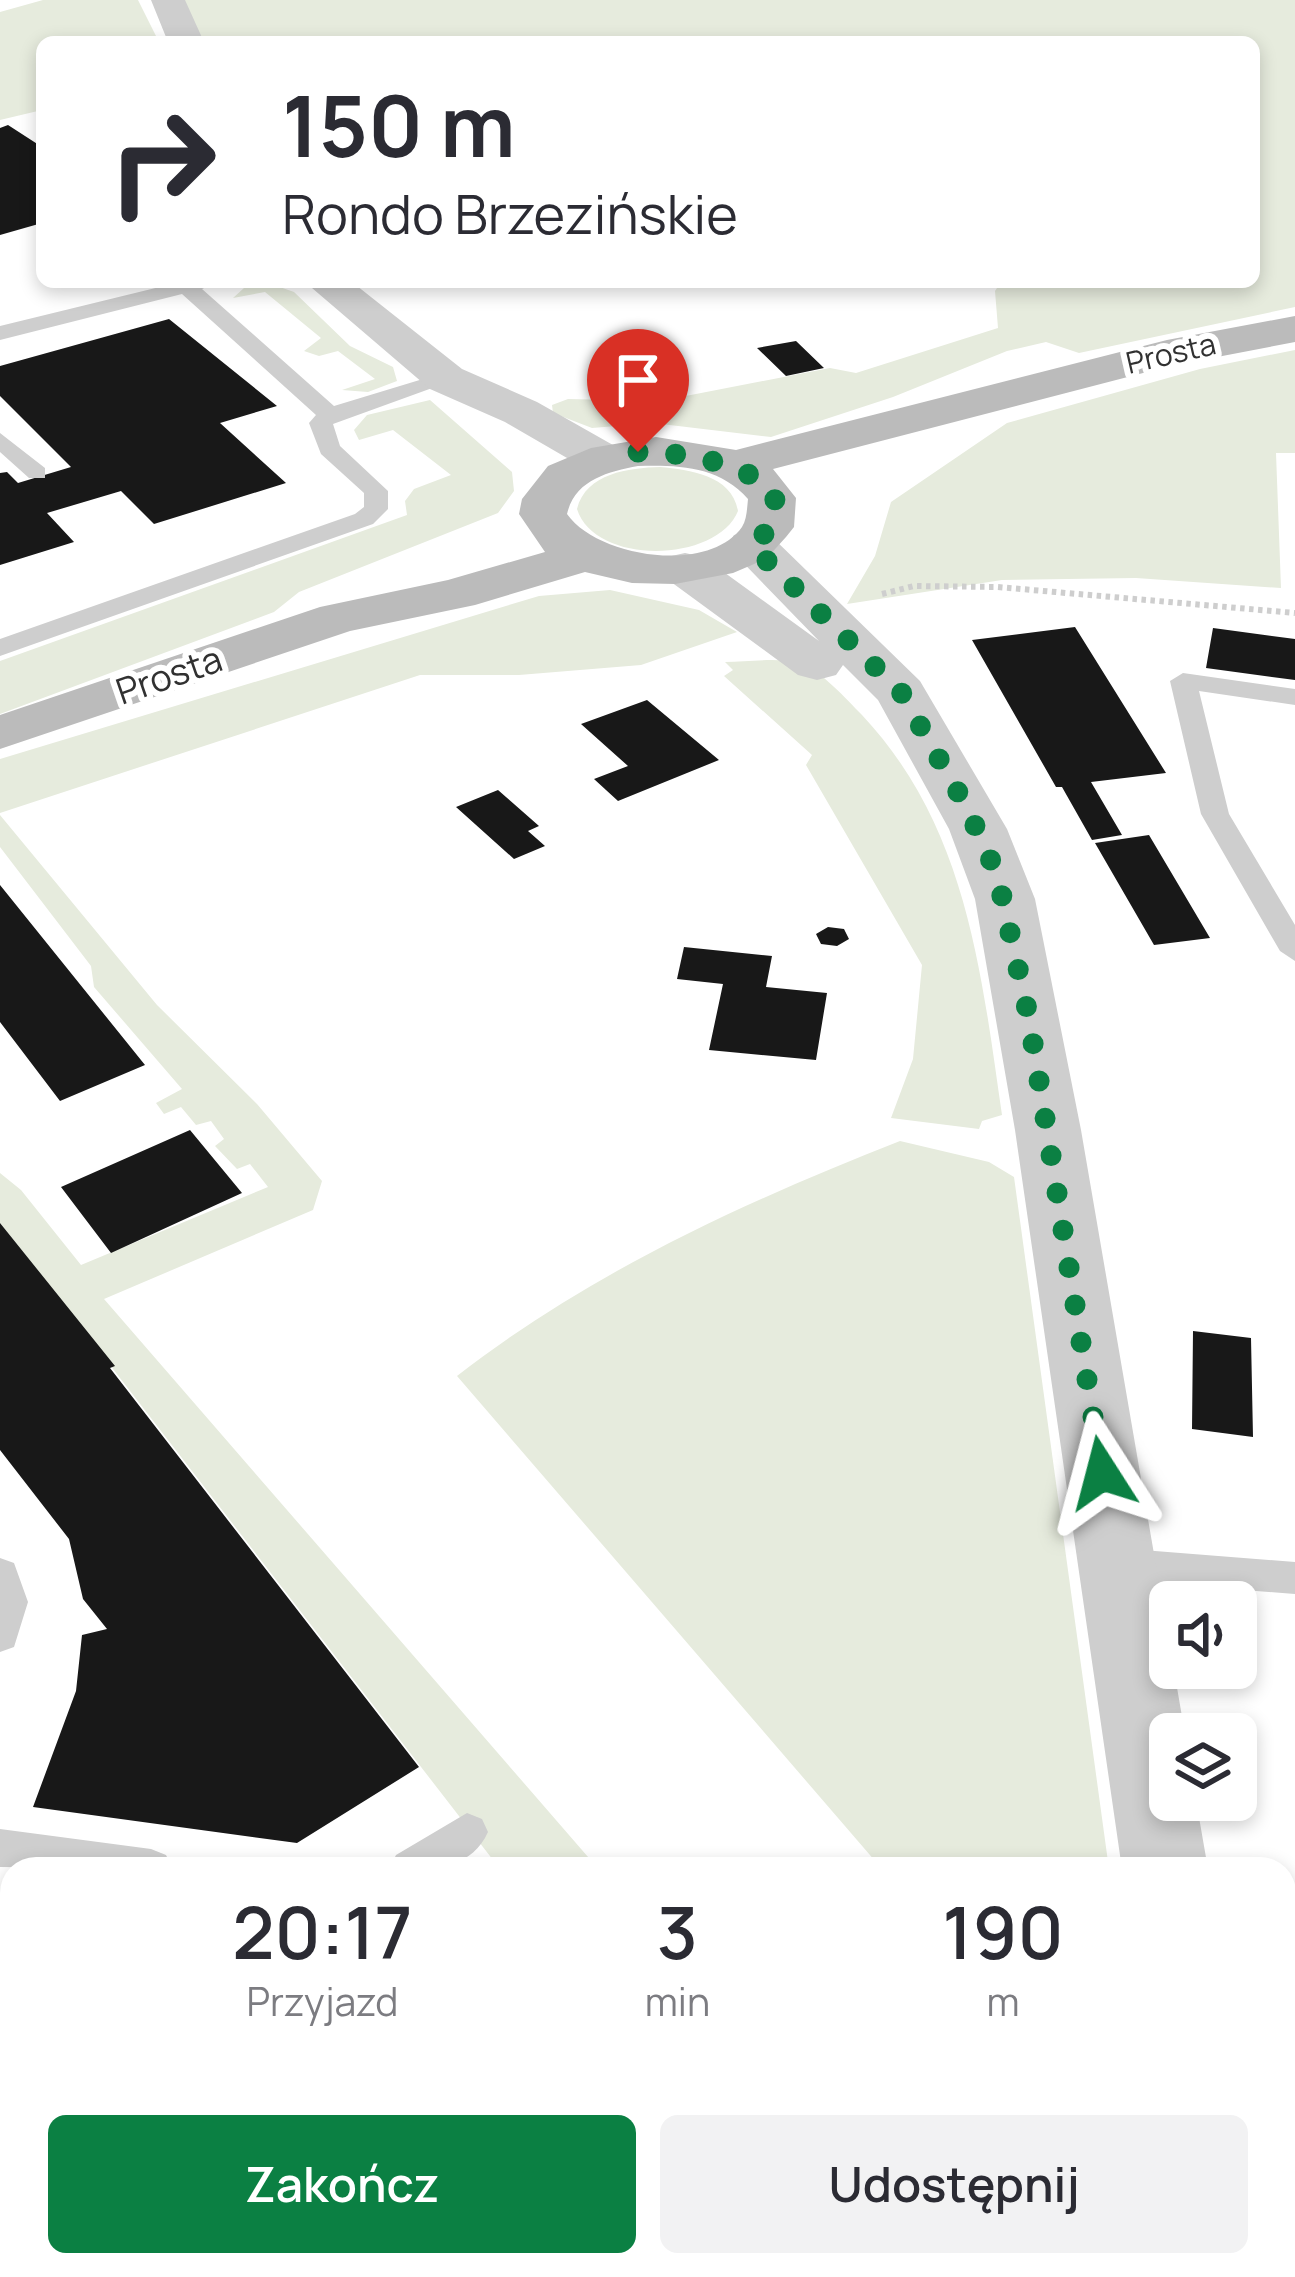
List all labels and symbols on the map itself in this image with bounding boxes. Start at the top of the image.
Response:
street label: Prosta [1122,322,1219,383]
pin [587,329,689,452]
street label: Prosta [109,634,228,715]
position arrow [1039,1410,1165,1536]

